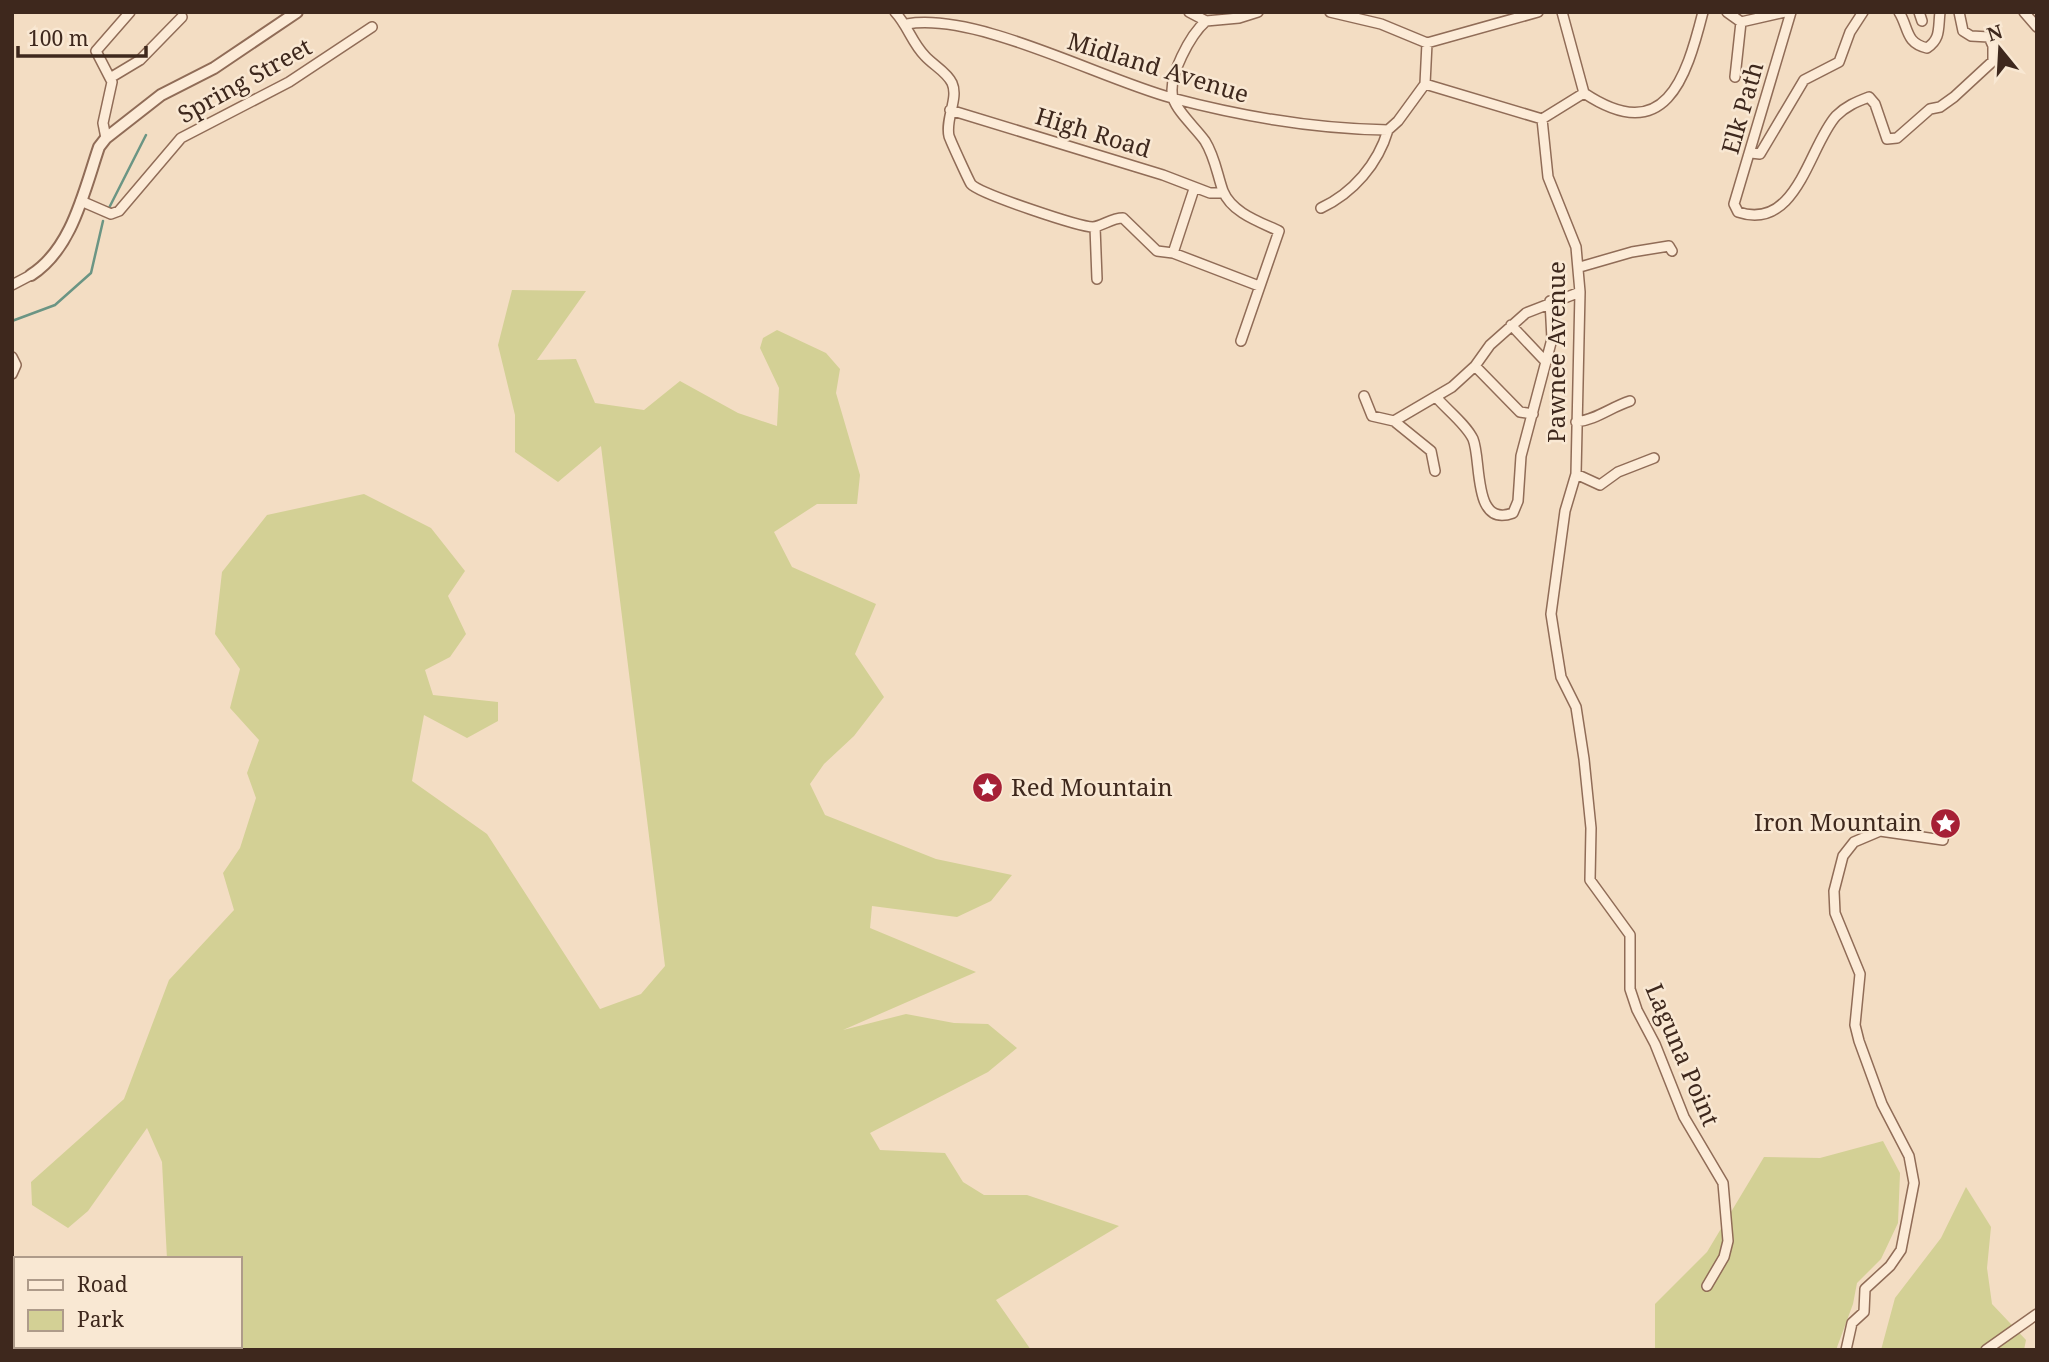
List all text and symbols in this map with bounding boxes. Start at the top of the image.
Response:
scale bar [18,14,145,58]
north arrow [1965,14,2035,84]
text: N [1984,18,2006,48]
street label: Midland Avenue [1064,23,1253,110]
text: 100 m [28,24,89,52]
street label: Spring Street [171,29,317,130]
street label: Elk Path [1713,58,1770,157]
street label: High Road [1032,98,1155,165]
street label: Pawnee Avenue [1539,261,1572,443]
place label: Red Mountain [1011,770,1173,803]
place icon: Red Mountain [971,771,1005,805]
place label: Iron Mountain [1754,805,1922,838]
place icon: Iron Mountain [1928,806,1962,840]
street label: Laguna Point [1639,978,1728,1131]
legend [14,1257,242,1348]
text: Road [77,1270,128,1298]
text: Park [77,1305,124,1333]

